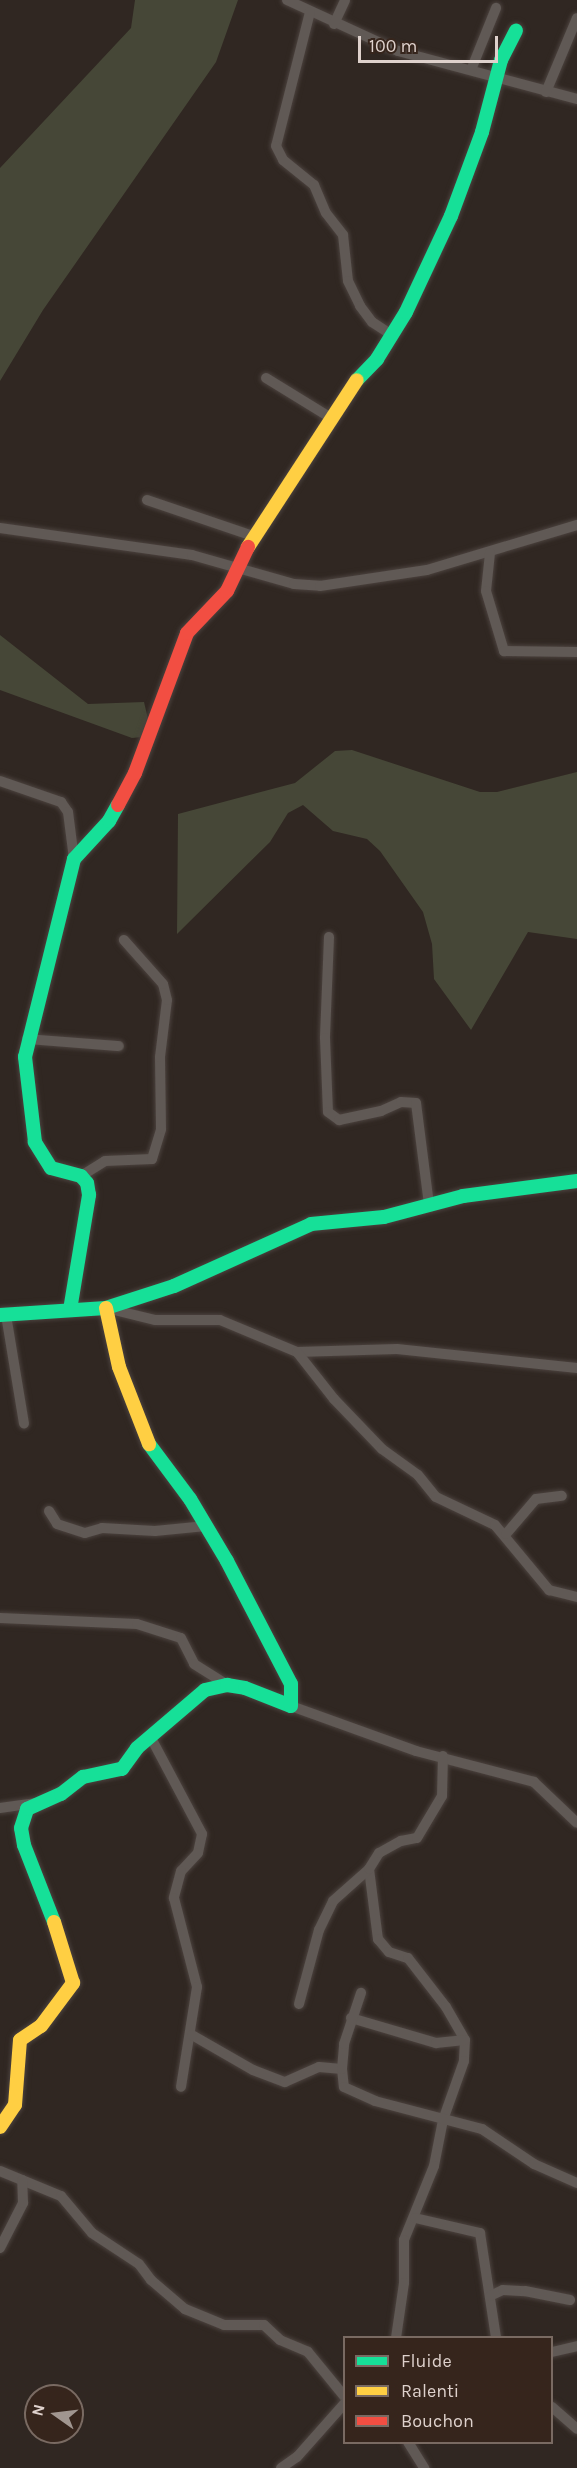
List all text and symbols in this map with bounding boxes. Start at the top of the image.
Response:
scale bar [361,24,500,62]
text: 100 m [369,35,417,57]
legend [343,2336,553,2444]
text: Fluide [401,2350,452,2372]
text: Ralenti [401,2380,459,2402]
north arrow [24,2384,84,2444]
text: N [27,2402,49,2418]
text: Bouchon [401,2410,474,2432]

